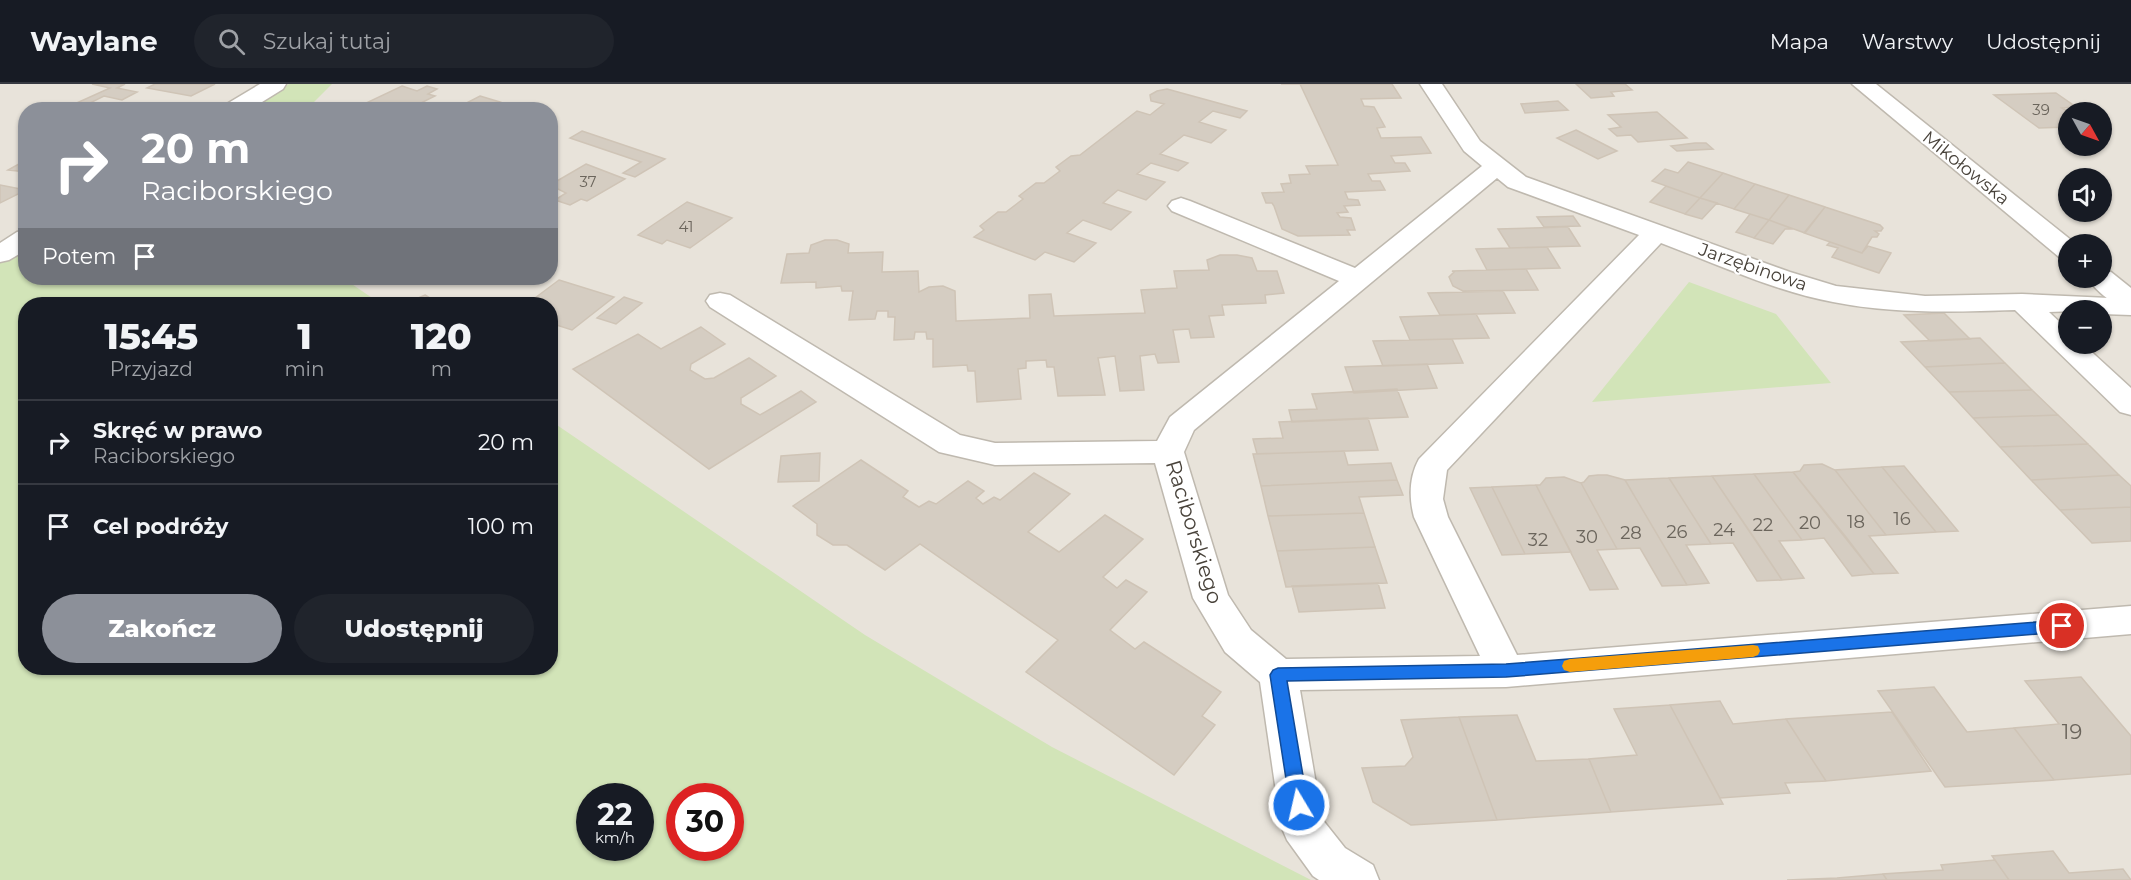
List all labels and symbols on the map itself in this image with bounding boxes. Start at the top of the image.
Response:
house number: 39 [2032,100,2050,119]
north arrow [2058,102,2112,156]
street label: Mikołowska [1918,126,2014,210]
house number: 37 [579,172,597,191]
house number: 41 [679,217,693,236]
street label: Jarzębinowa [1695,238,1810,296]
street label: Raciborskiego [1161,457,1228,607]
house number: 16 [1893,508,1911,530]
house number: 18 [1847,511,1865,533]
house number: 20 [1799,512,1821,534]
house number: 22 [1753,514,1773,536]
house number: 24 [1713,519,1735,541]
house number: 26 [1666,521,1688,543]
house number: 28 [1620,522,1642,544]
house number: 30 [1576,526,1598,548]
house number: 32 [1528,529,1548,551]
pin [2036,600,2087,651]
house number: 19 [2062,719,2082,744]
position arrow [1267,773,1331,837]
speed limit sign: 30 [666,783,744,861]

